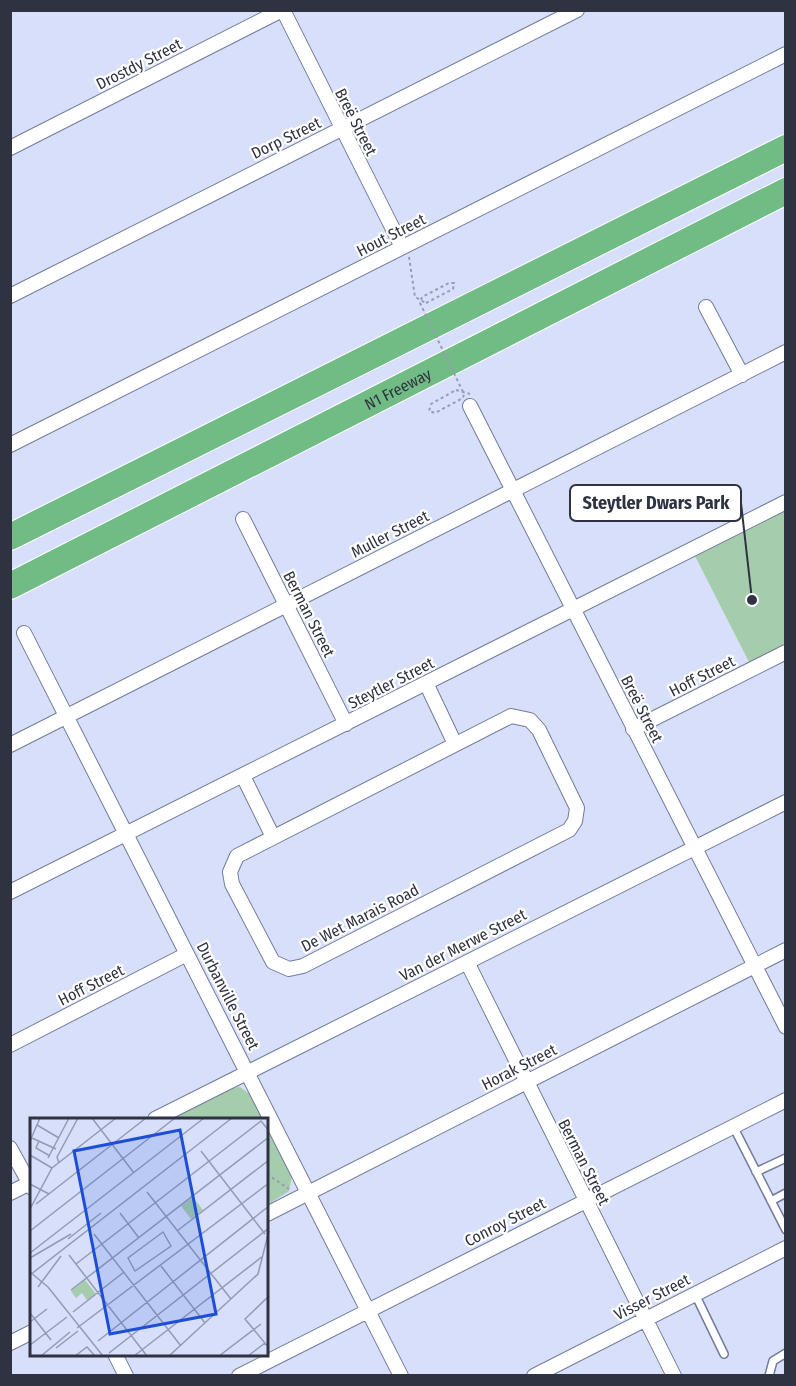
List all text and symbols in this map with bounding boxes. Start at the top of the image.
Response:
street label: Drostdy Street [93,34,186,94]
street label: Breë Street [331,85,381,159]
street label: Dorp Street [248,113,325,163]
street label: Hout Street [353,209,429,260]
street label: N1 Freeway [361,363,435,414]
callout: Steytler Dwars Park [570,485,741,521]
text: Steytler Dwars Park [583,492,730,514]
street label: Muller Street [348,506,433,562]
street label: Berman Street [279,568,339,661]
street label: Hoff Street [666,651,739,701]
street label: Steytler Street [345,653,438,713]
street label: Breë Street [617,672,667,746]
street label: De Wet Marais Road [298,880,422,956]
street label: Van der Merwe Street [396,904,530,985]
street label: Durbanville Street [193,939,264,1054]
street label: Hoff Street [55,960,128,1010]
street label: Horak Street [478,1040,560,1094]
street label: Berman Street [554,1116,614,1209]
inset map [30,1118,268,1356]
street label: Conroy Street [461,1193,549,1251]
street label: Visser Street [611,1270,694,1324]

